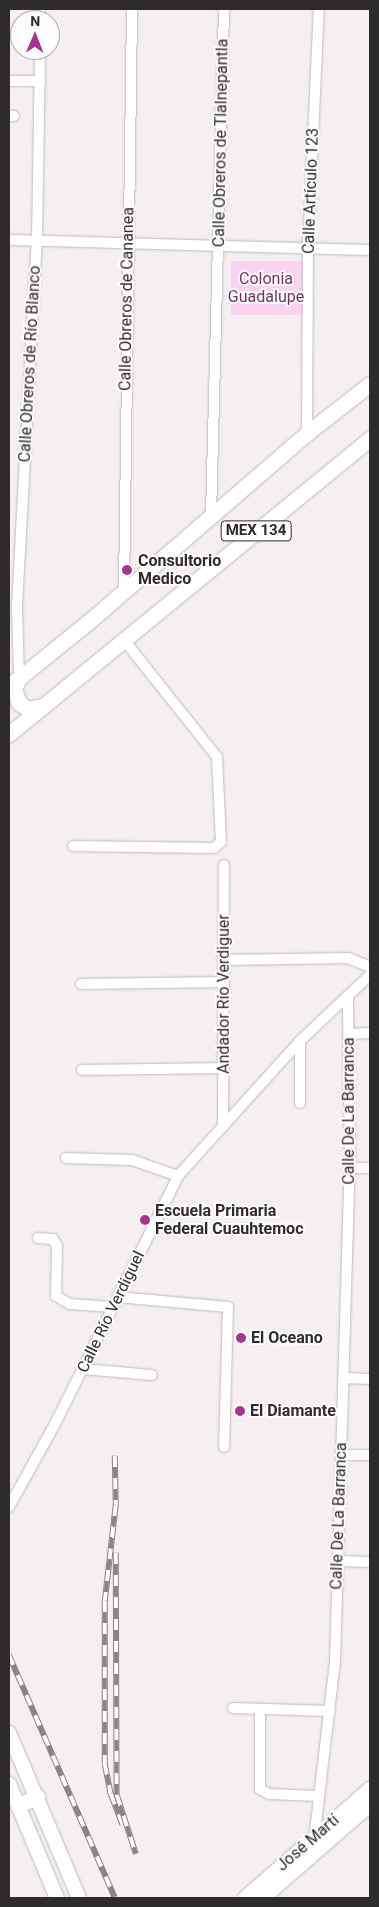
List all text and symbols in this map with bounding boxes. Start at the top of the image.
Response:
north arrow [10,10,60,60]
text: N [30,13,40,29]
street label: Calle Obreros de Tlalnepantla [210,38,232,248]
street label: Calle Artículo 123 [299,128,323,254]
street label: Calle Obreros de Cananea [116,207,138,391]
street label: Calle Obreros de Río Blanco [15,265,45,463]
park label: Colonia Guadalupe [228,269,304,307]
road number: MEX 134 [220,518,292,544]
place label: Consultorio Medico [138,551,221,589]
marker: Consultorio Medico [120,563,134,577]
street label: Andador Río Verdiguer [214,914,234,1074]
street label: Calle De La Barranca [339,1037,359,1185]
place label: Escuela Primaria Federal Cuauhtemoc [155,1201,303,1239]
marker: Escuela Primaria Federal Cuauhtemoc [139,1214,151,1226]
street label: Calle Río Verdiguel [73,1248,149,1376]
place label: El Oceano [251,1328,323,1348]
marker: El Oceano [235,1332,247,1344]
place label: El Diamante [250,1401,336,1421]
marker: El Diamante [234,1405,246,1417]
street label: Calle De La Barranca [327,1442,351,1590]
street label: José Martí [273,1811,343,1875]

